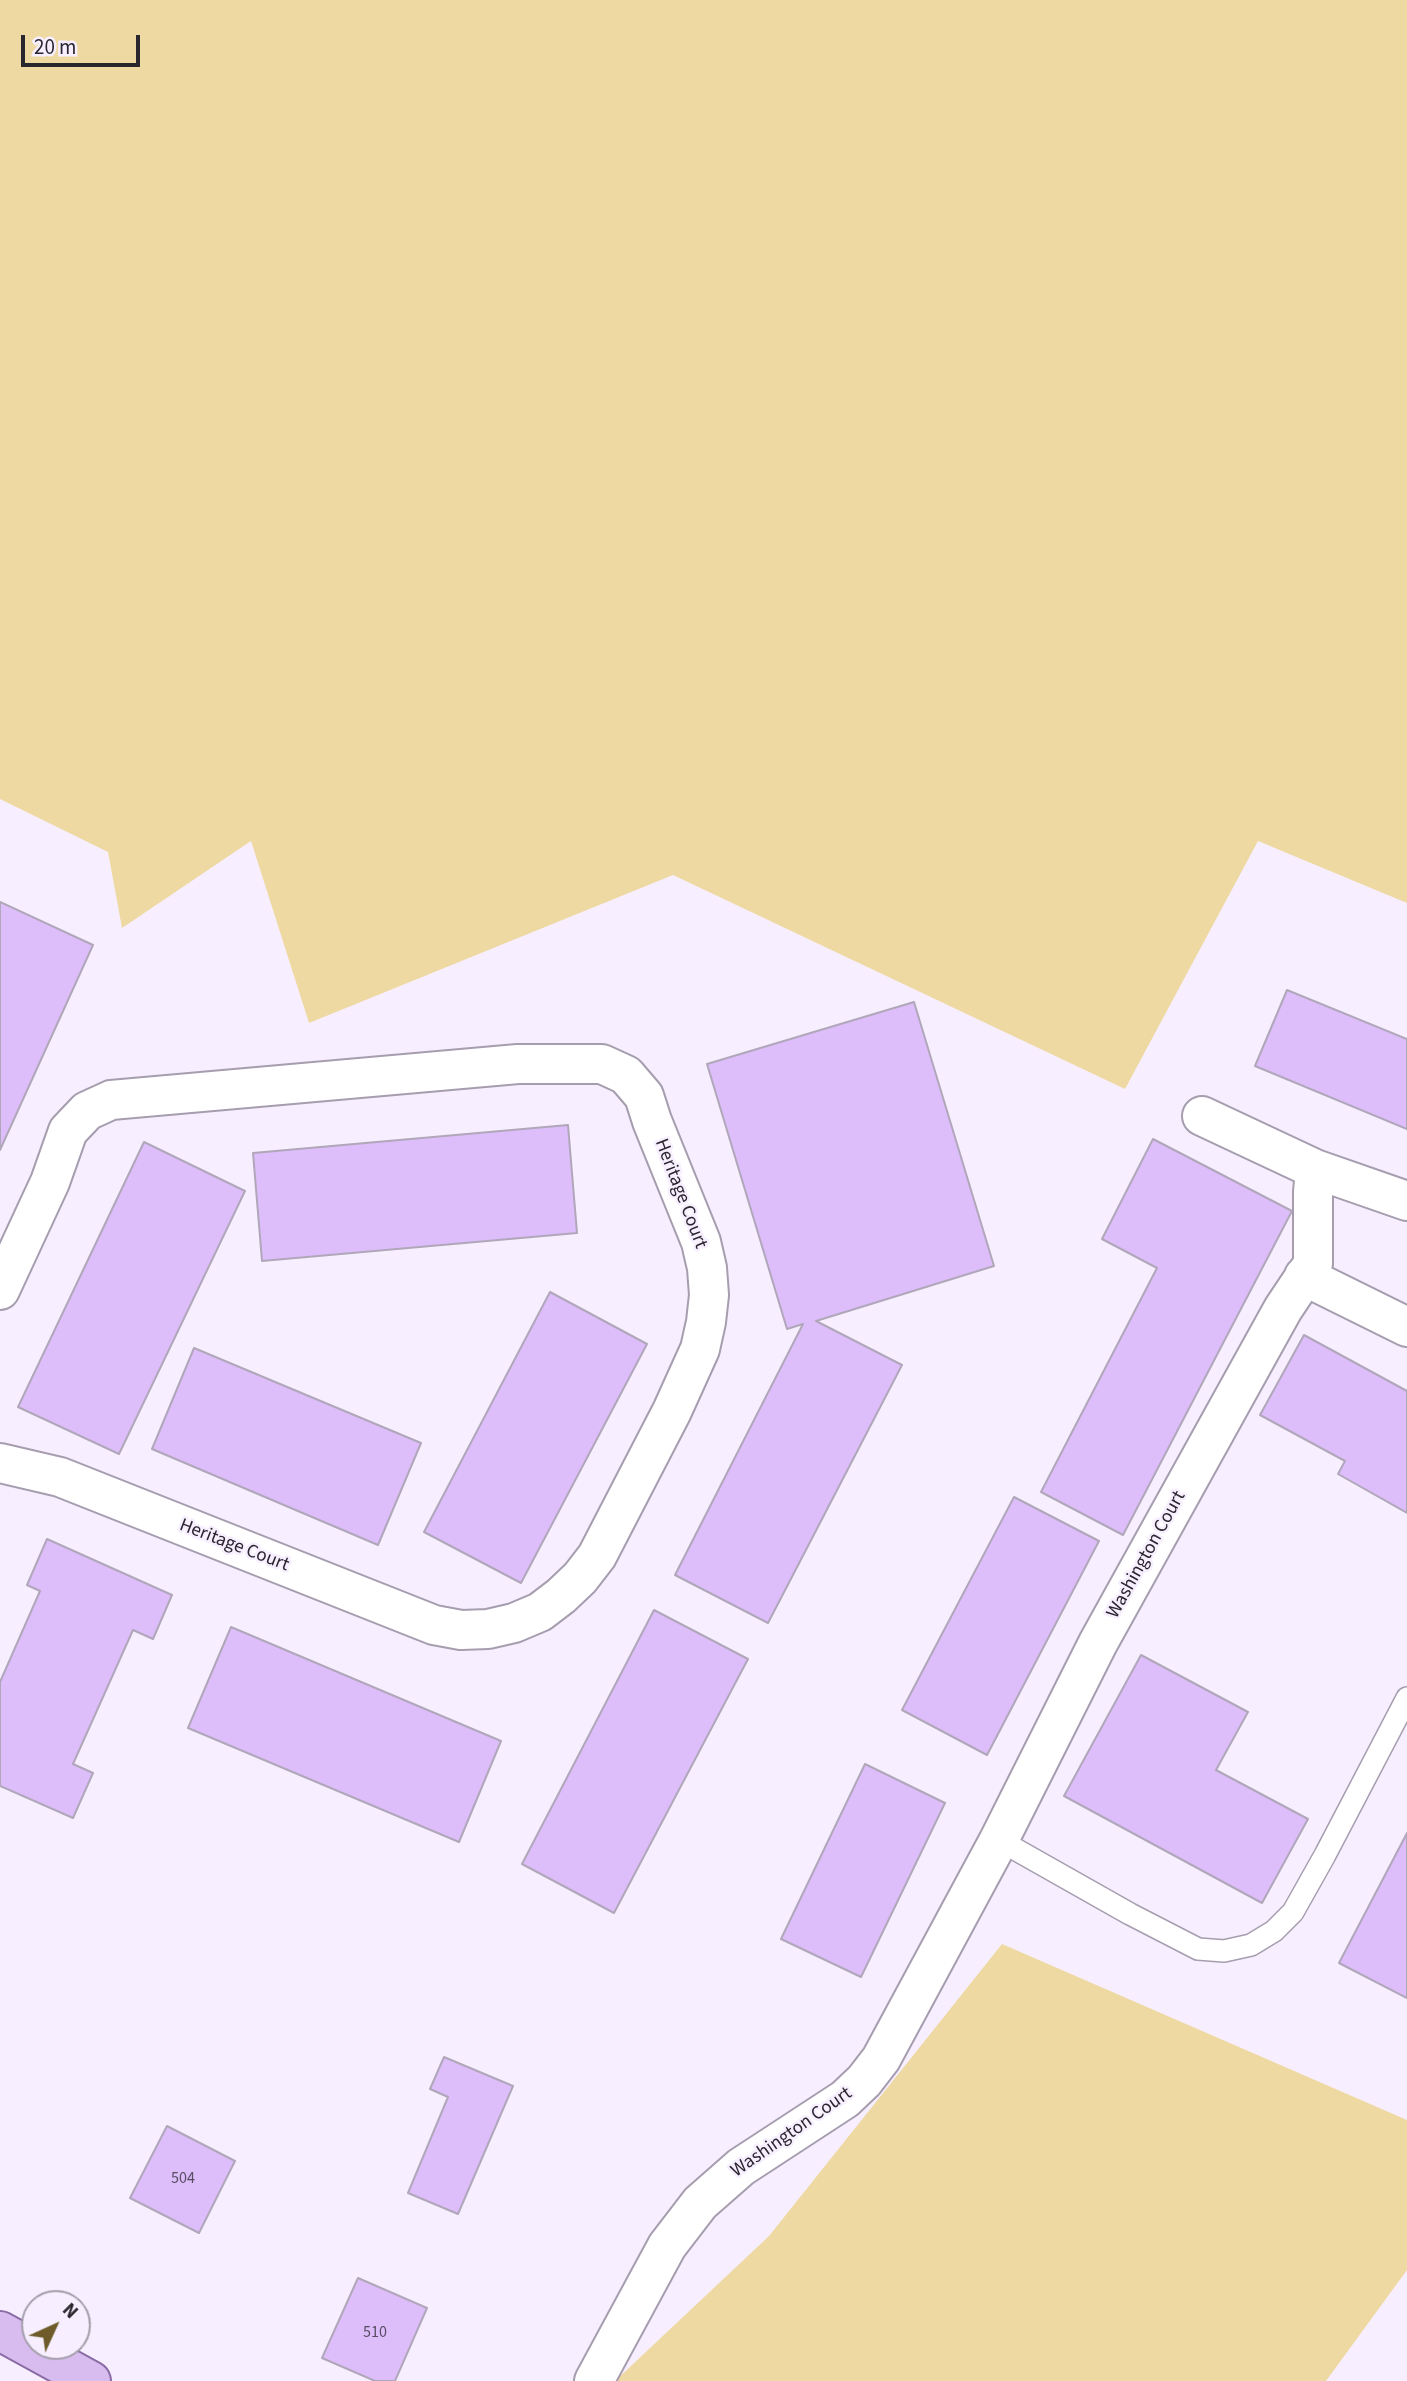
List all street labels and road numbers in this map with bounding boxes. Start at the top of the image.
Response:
street label: Heritage Court [649,1136,711,1252]
street label: Washington Court [1103,1487,1191,1623]
street label: Heritage Court [176,1515,292,1577]
street label: Washington Court [727,2083,857,2183]

